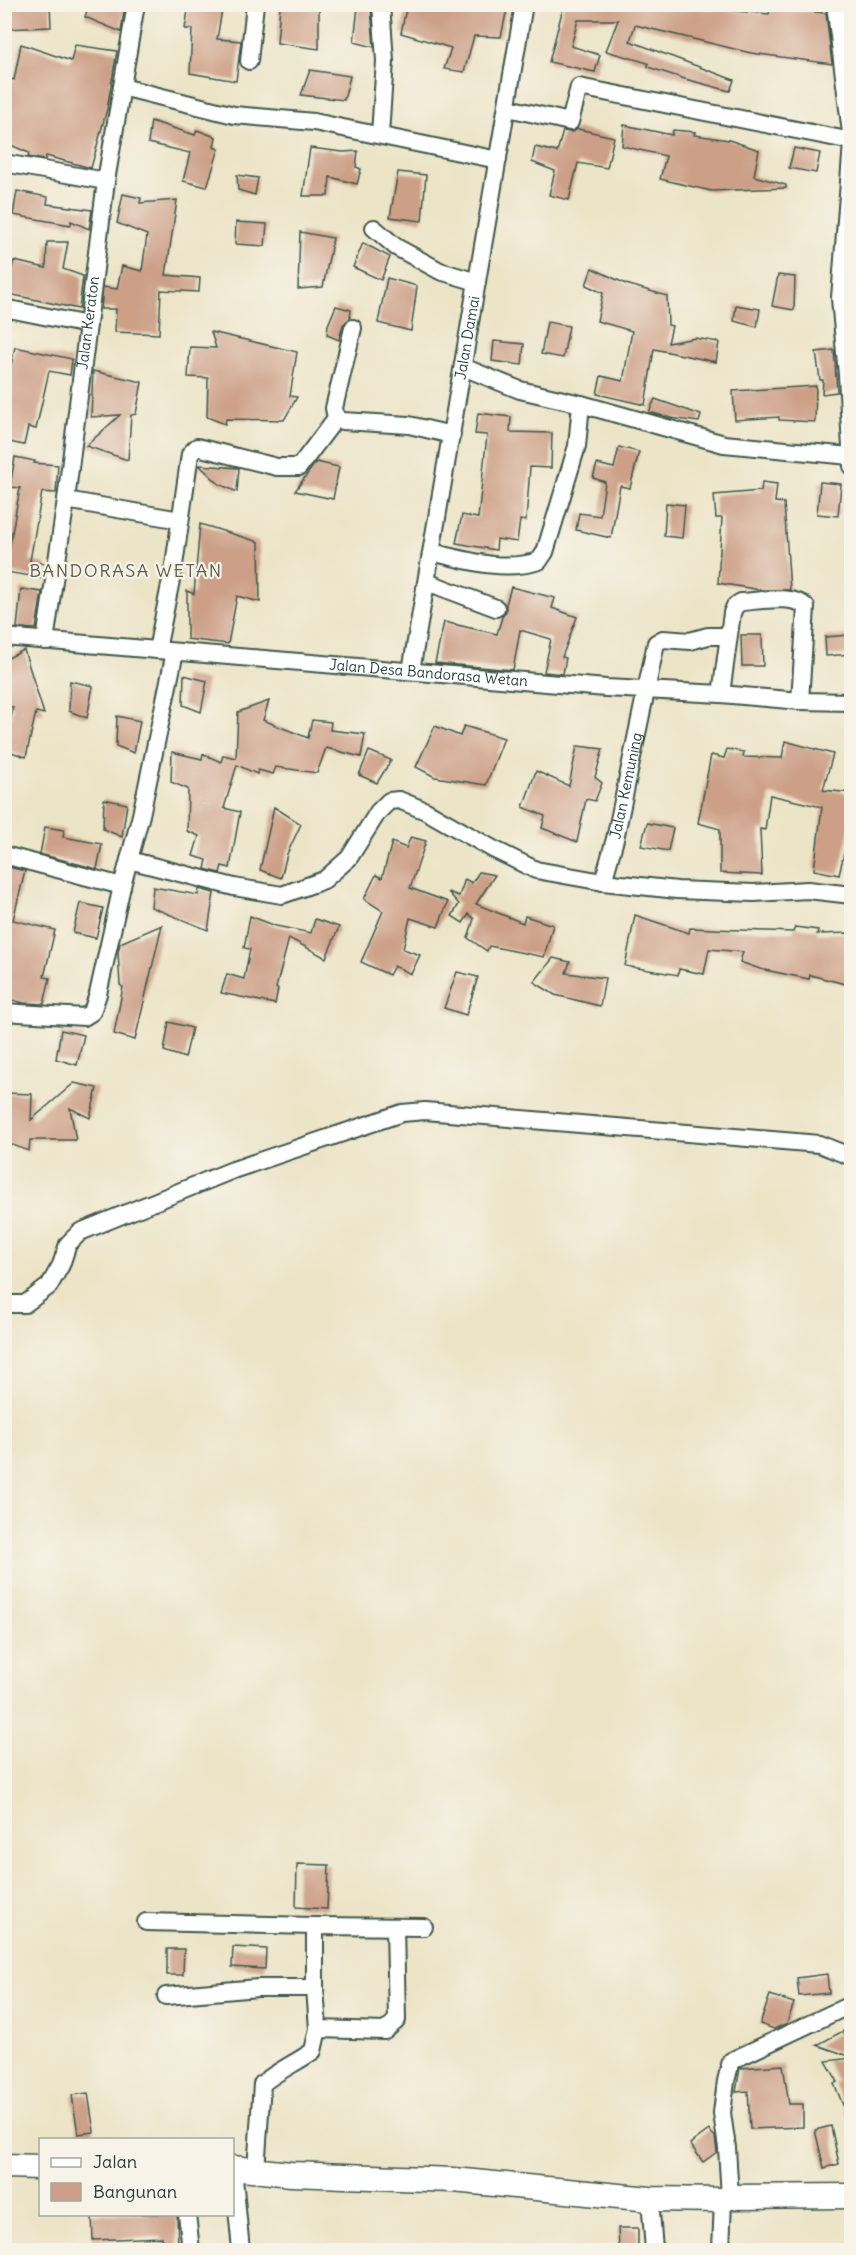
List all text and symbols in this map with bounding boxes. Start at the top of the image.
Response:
street label: Jalan Keraton [72,275,103,371]
street label: Jalan Damai [451,294,483,381]
district label: BANDORASA WETAN [29,559,223,582]
street label: Jalan Desa Bandorasa Wetan [328,655,529,690]
street label: Jalan Kemuning [605,731,646,841]
legend [39,2138,234,2216]
text: Jalan [93,2150,137,2173]
text: Bangunan [93,2180,177,2203]

